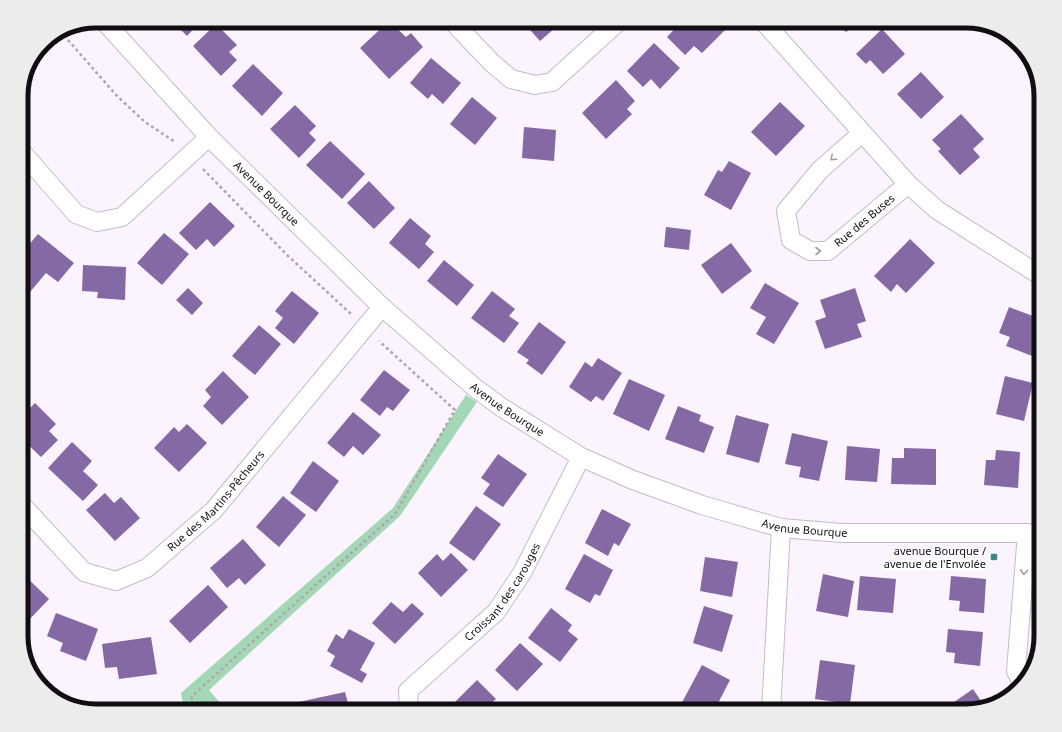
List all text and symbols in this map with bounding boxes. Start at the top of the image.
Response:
one-way arrow [830,154,838,161]
street label: Avenue Bourque [231,157,303,229]
street label: Rue des Buses [831,190,897,250]
one-way arrow [815,247,821,255]
street label: Avenue Bourque [467,379,547,439]
street label: Rue des Martins-Pêcheurs [164,447,267,554]
street label: Avenue Bourque [760,515,848,540]
street label: Croissant des carouges [461,540,543,644]
place label: avenue Bourque / avenue de l'Envolée [884,543,986,571]
marker: avenue Bourque / avenue de l'Envolée [989,552,999,562]
one-way arrow [1019,569,1028,575]

